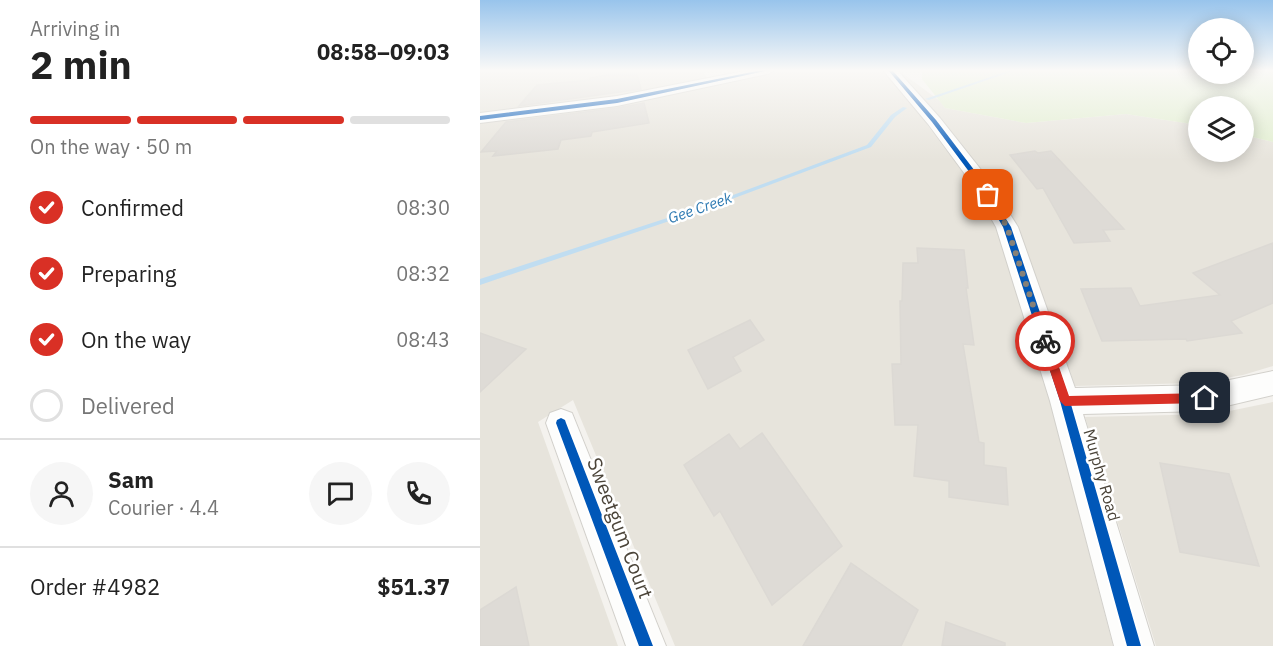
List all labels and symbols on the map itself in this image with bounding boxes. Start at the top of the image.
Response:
pin [962,169,1013,220]
water label: Gee Creek [665,188,734,227]
courier [1015,311,1075,371]
pin [1179,372,1230,423]
street label: Murphy Road [1079,427,1125,523]
street label: Sweetgum Court [581,453,660,602]

